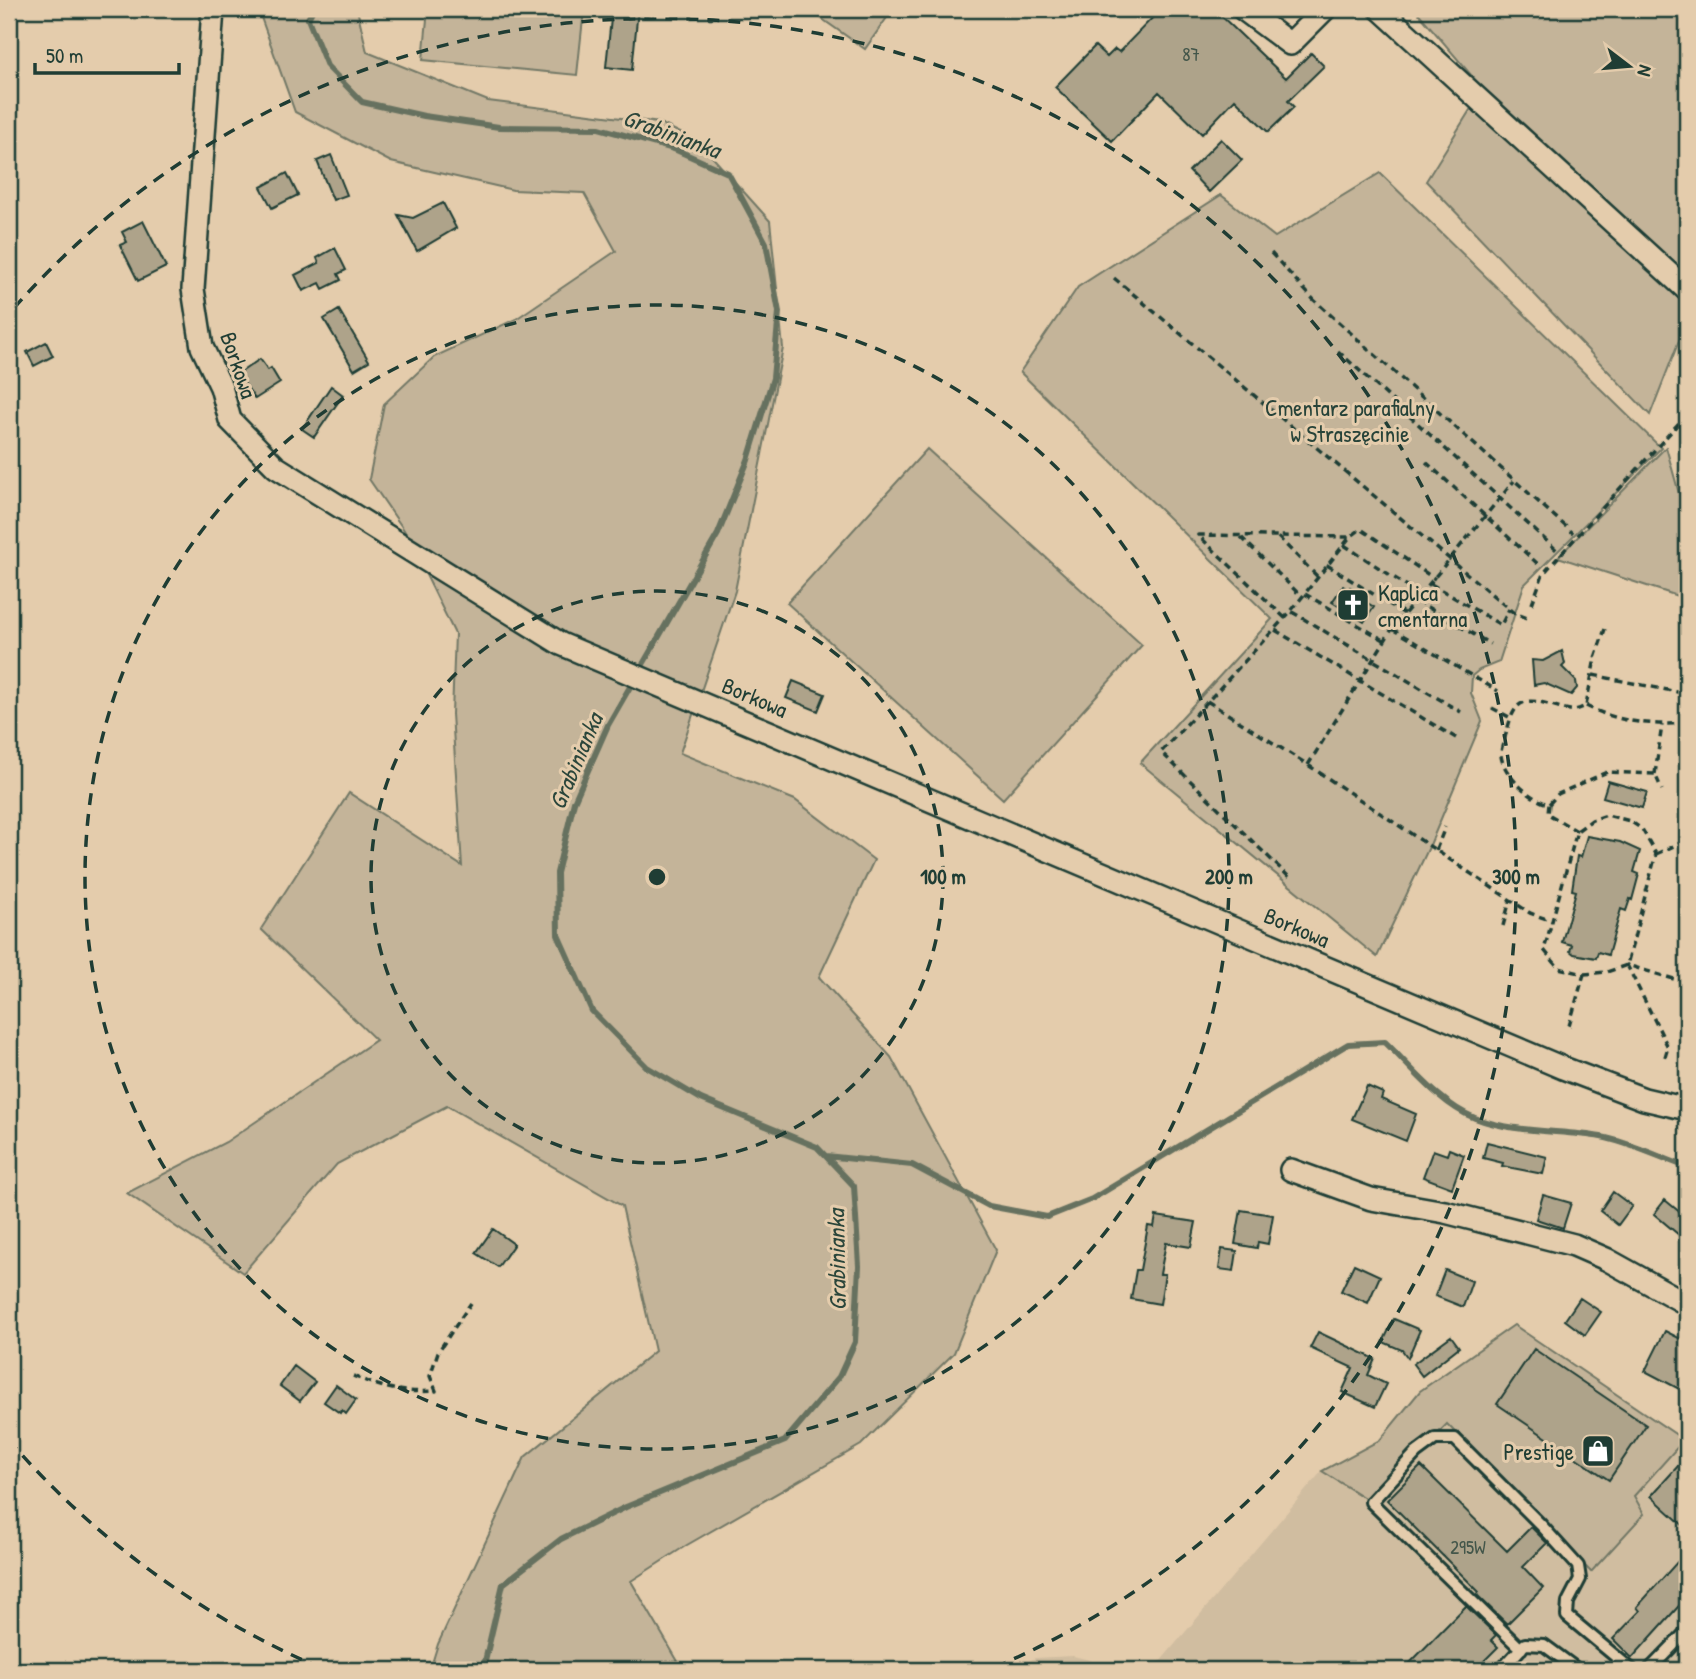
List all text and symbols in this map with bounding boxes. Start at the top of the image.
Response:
scale bar [35,32,178,76]
north arrow [1594,32,1664,102]
text: 50 m [46,41,83,70]
house number: 87 [1182,41,1200,67]
text: N [1631,62,1659,79]
water label: Grabinianka [619,101,727,166]
street label: Borkowa [213,328,265,402]
park label: Cmentarz parafialny w Straszęcinie [1265,392,1435,449]
place label: Kaplica cmentarna [1378,577,1467,634]
church icon: Kaplica cmentarna [1334,586,1372,624]
street label: Borkowa [718,669,792,725]
water label: Grabinianka [540,706,611,814]
text: 100 m [920,862,966,891]
text: 200 m [1205,862,1253,891]
text: 300 m [1492,862,1540,891]
centre of rings [645,865,669,889]
street label: Borkowa [1260,899,1334,955]
water label: Grabinianka [819,1206,853,1311]
shop icon: Prestige [1579,1432,1617,1470]
place label: Prestige [1504,1436,1574,1467]
house number: 295W [1450,1534,1486,1560]

